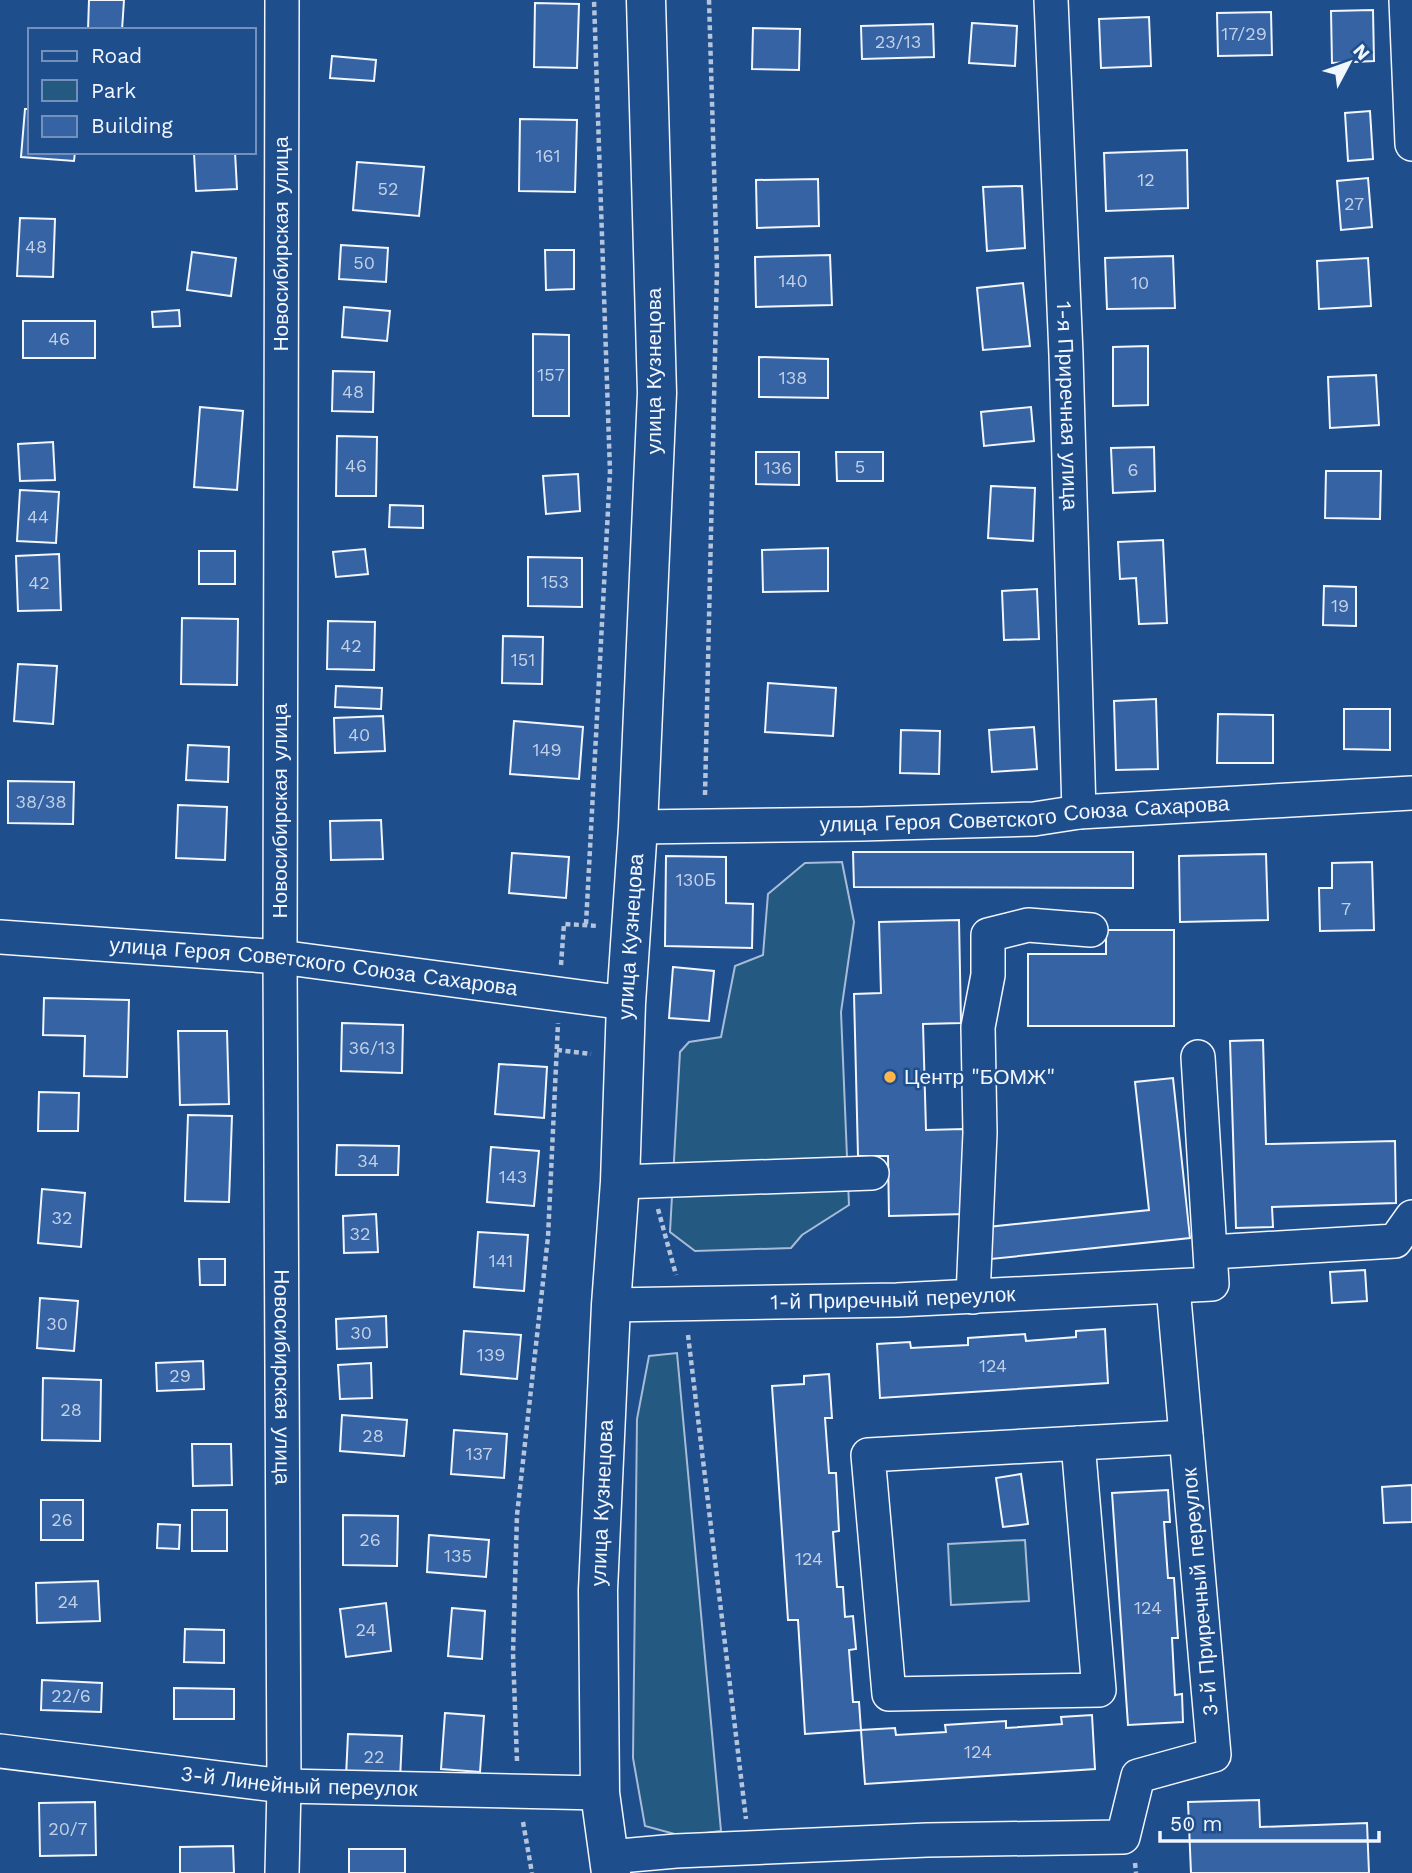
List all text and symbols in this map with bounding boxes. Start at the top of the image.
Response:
house number: 17/29 [1221,23,1267,44]
legend [28,28,256,154]
north arrow [1314,28,1384,98]
house number: 23/13 [875,31,921,52]
text: N [1348,39,1375,65]
text: Road [91,43,142,68]
text: Park [91,78,136,103]
text: Building [91,113,173,138]
street label: Новосибирская улица [268,136,293,352]
house number: 161 [536,145,560,166]
house number: 12 [1137,169,1155,190]
house number: 52 [378,178,398,199]
house number: 27 [1344,193,1364,214]
house number: 48 [25,236,47,257]
house number: 50 [353,252,375,273]
house number: 140 [778,270,808,291]
house number: 10 [1131,272,1149,293]
street label: улица Кузнецова [641,287,666,454]
street label: 1-я Приречная улица [1052,301,1083,511]
house number: 46 [48,328,70,349]
house number: 157 [537,364,565,385]
house number: 138 [779,367,807,388]
house number: 48 [342,381,364,402]
house number: 46 [345,455,367,476]
house number: 5 [855,456,865,477]
house number: 136 [764,457,792,478]
house number: 6 [1128,459,1138,480]
house number: 44 [27,506,49,527]
house number: 153 [541,571,569,592]
house number: 42 [28,572,50,593]
house number: 19 [1331,595,1349,616]
house number: 42 [340,635,362,656]
house number: 151 [511,649,535,670]
street label: Новосибирская улица [267,703,292,919]
house number: 40 [348,724,370,745]
house number: 149 [532,739,562,760]
street label: улица Героя Советского Союза Сахарова [820,790,1230,837]
house number: 38/38 [15,791,67,812]
street label: улица Кузнецова [612,852,648,1020]
house number: 130Б [676,869,716,890]
house number: 7 [1341,898,1351,919]
street label: улица Героя Советского Союза Сахарова [109,932,519,1001]
house number: 36/13 [349,1037,395,1058]
place label: Центр "БОМЖ" [904,1064,1055,1089]
marker: Центр "БОМЖ" [882,1069,898,1085]
house number: 34 [357,1150,379,1171]
house number: 143 [499,1166,527,1187]
house number: 32 [52,1207,73,1228]
house number: 32 [350,1223,371,1244]
house number: 141 [489,1250,513,1271]
street label: Новосибирская улица [270,1269,296,1485]
street label: 1-й Приречный переулок [770,1281,1017,1314]
house number: 30 [46,1313,68,1334]
house number: 30 [350,1322,372,1343]
house number: 139 [477,1344,505,1365]
house number: 124 [979,1355,1007,1376]
house number: 29 [169,1365,191,1386]
house number: 28 [60,1399,82,1420]
street label: улица Кузнецова [585,1419,618,1587]
house number: 28 [362,1425,384,1446]
house number: 137 [466,1443,492,1464]
street label: 3-й Приречный переулок [1176,1466,1223,1717]
house number: 26 [51,1509,73,1530]
house number: 26 [359,1529,381,1550]
house number: 135 [444,1545,472,1566]
house number: 124 [795,1548,823,1569]
house number: 24 [58,1591,78,1612]
house number: 124 [1134,1597,1162,1618]
house number: 24 [356,1619,376,1640]
house number: 22/6 [51,1685,91,1706]
house number: 124 [964,1741,992,1762]
house number: 22 [364,1746,385,1767]
street label: 3-й Линейный переулок [179,1760,419,1801]
scale bar [1160,1800,1379,1844]
text: 50 m [1170,1811,1222,1836]
house number: 20/7 [48,1818,88,1839]

